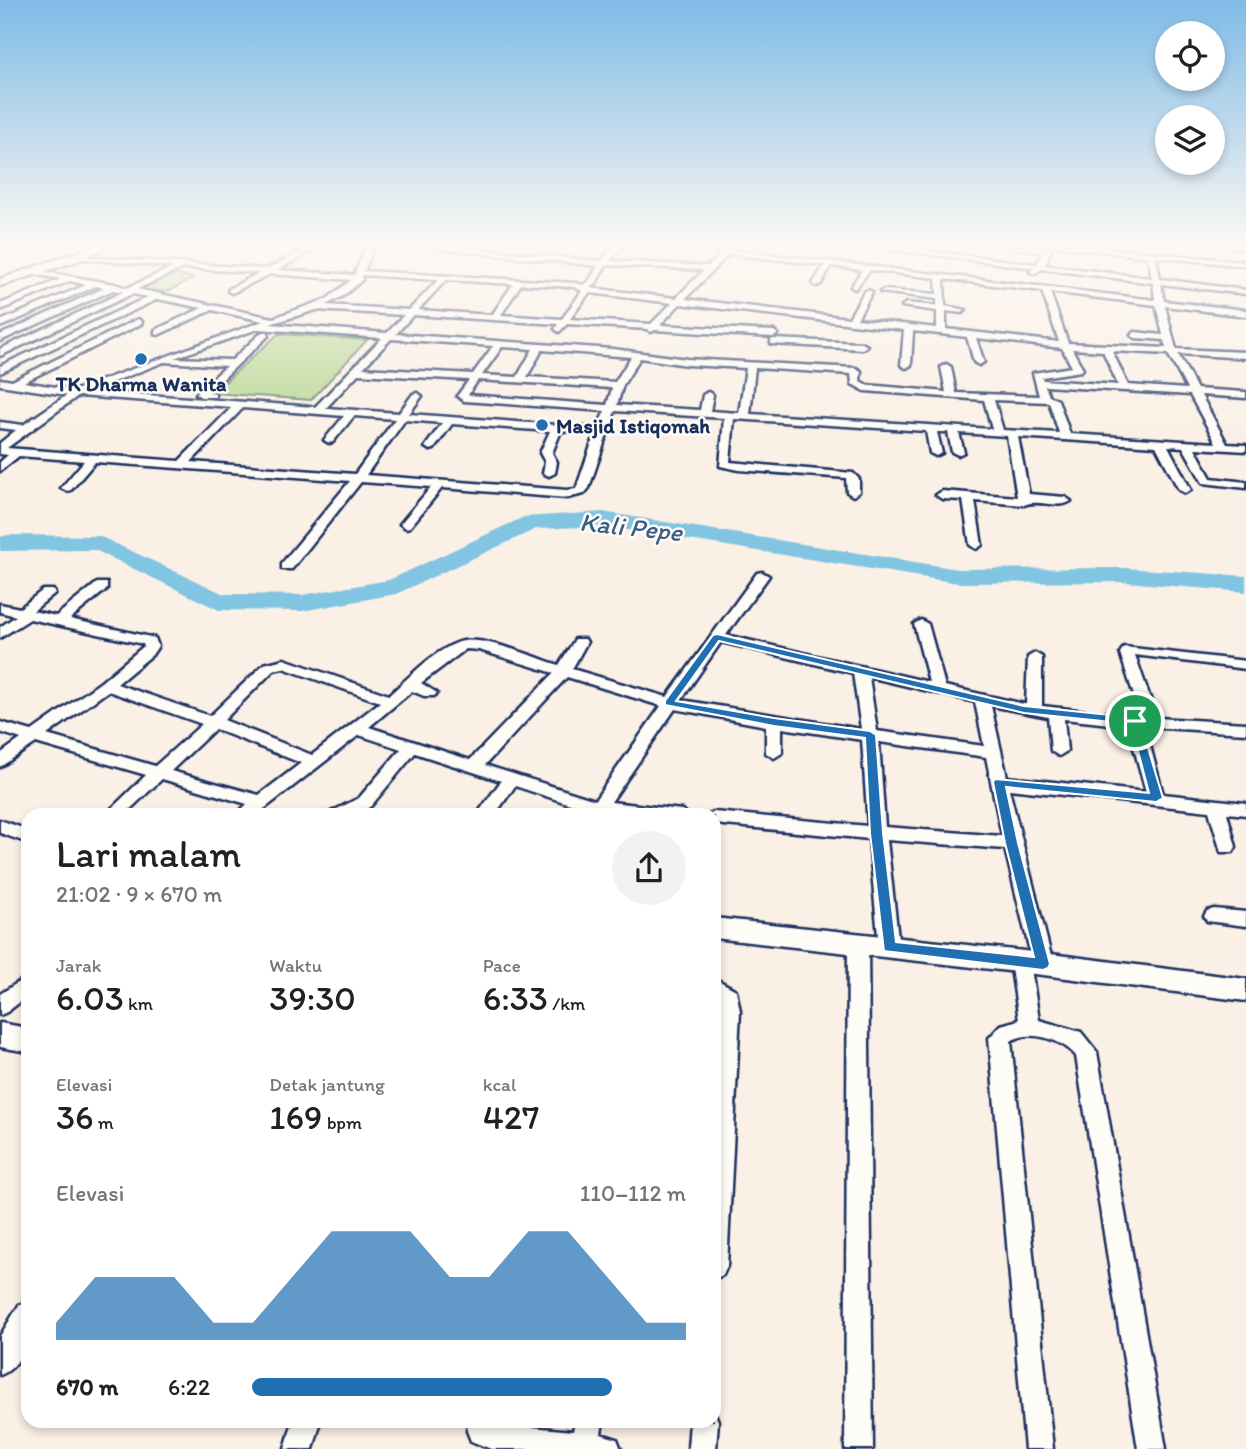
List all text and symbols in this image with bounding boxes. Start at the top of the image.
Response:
map controls [1155,21,1225,175]
button: locate [1155,21,1225,91]
button: layers [1155,105,1225,175]
marker: TK Dharma Wanita [133,351,149,367]
place label: TK Dharma Wanita [55,371,227,396]
place label: Masjid Istiqomah [556,413,710,439]
marker: Masjid Istiqomah [534,417,550,433]
water label: Kali Pepe [578,506,685,548]
pin [1105,691,1165,751]
icon: arrive [1116,702,1154,740]
text: Lari malam [56,831,241,877]
button: share [612,831,686,905]
text: 21:02 · 9 × 670 m [56,880,222,908]
text: Jarak [56,954,101,977]
text: Waktu [269,954,322,977]
text: Pace [483,954,521,977]
text: 6.03 [56,977,124,1019]
text: 39:30 [269,977,356,1019]
text: 6:33 [483,977,548,1019]
text: km [124,992,153,1015]
text: /km [548,992,585,1015]
text: Elevasi [56,1073,112,1096]
text: Detak jantung [269,1073,385,1096]
text: kcal [483,1073,516,1096]
text: 36 [56,1096,94,1138]
text: 169 [269,1096,322,1138]
text: 427 [483,1096,539,1138]
text: m [94,1111,114,1134]
text: bpm [322,1111,362,1134]
text: Elevasi [56,1179,124,1207]
text: 110–112 m [580,1179,686,1207]
text: 670 m [56,1373,118,1401]
text: 6:22 [168,1373,210,1401]

